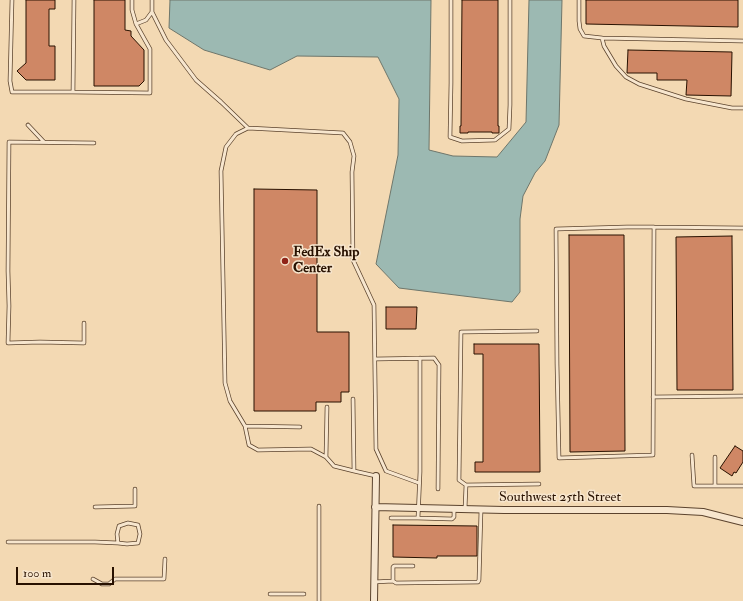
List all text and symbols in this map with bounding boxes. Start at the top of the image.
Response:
place label: FedEx Ship Center [293,245,359,278]
marker: FedEx Ship Center [280,256,290,266]
street label: Southwest 25th Street [499,490,621,506]
scale bar [18,559,116,585]
text: 100 m [23,566,51,581]

